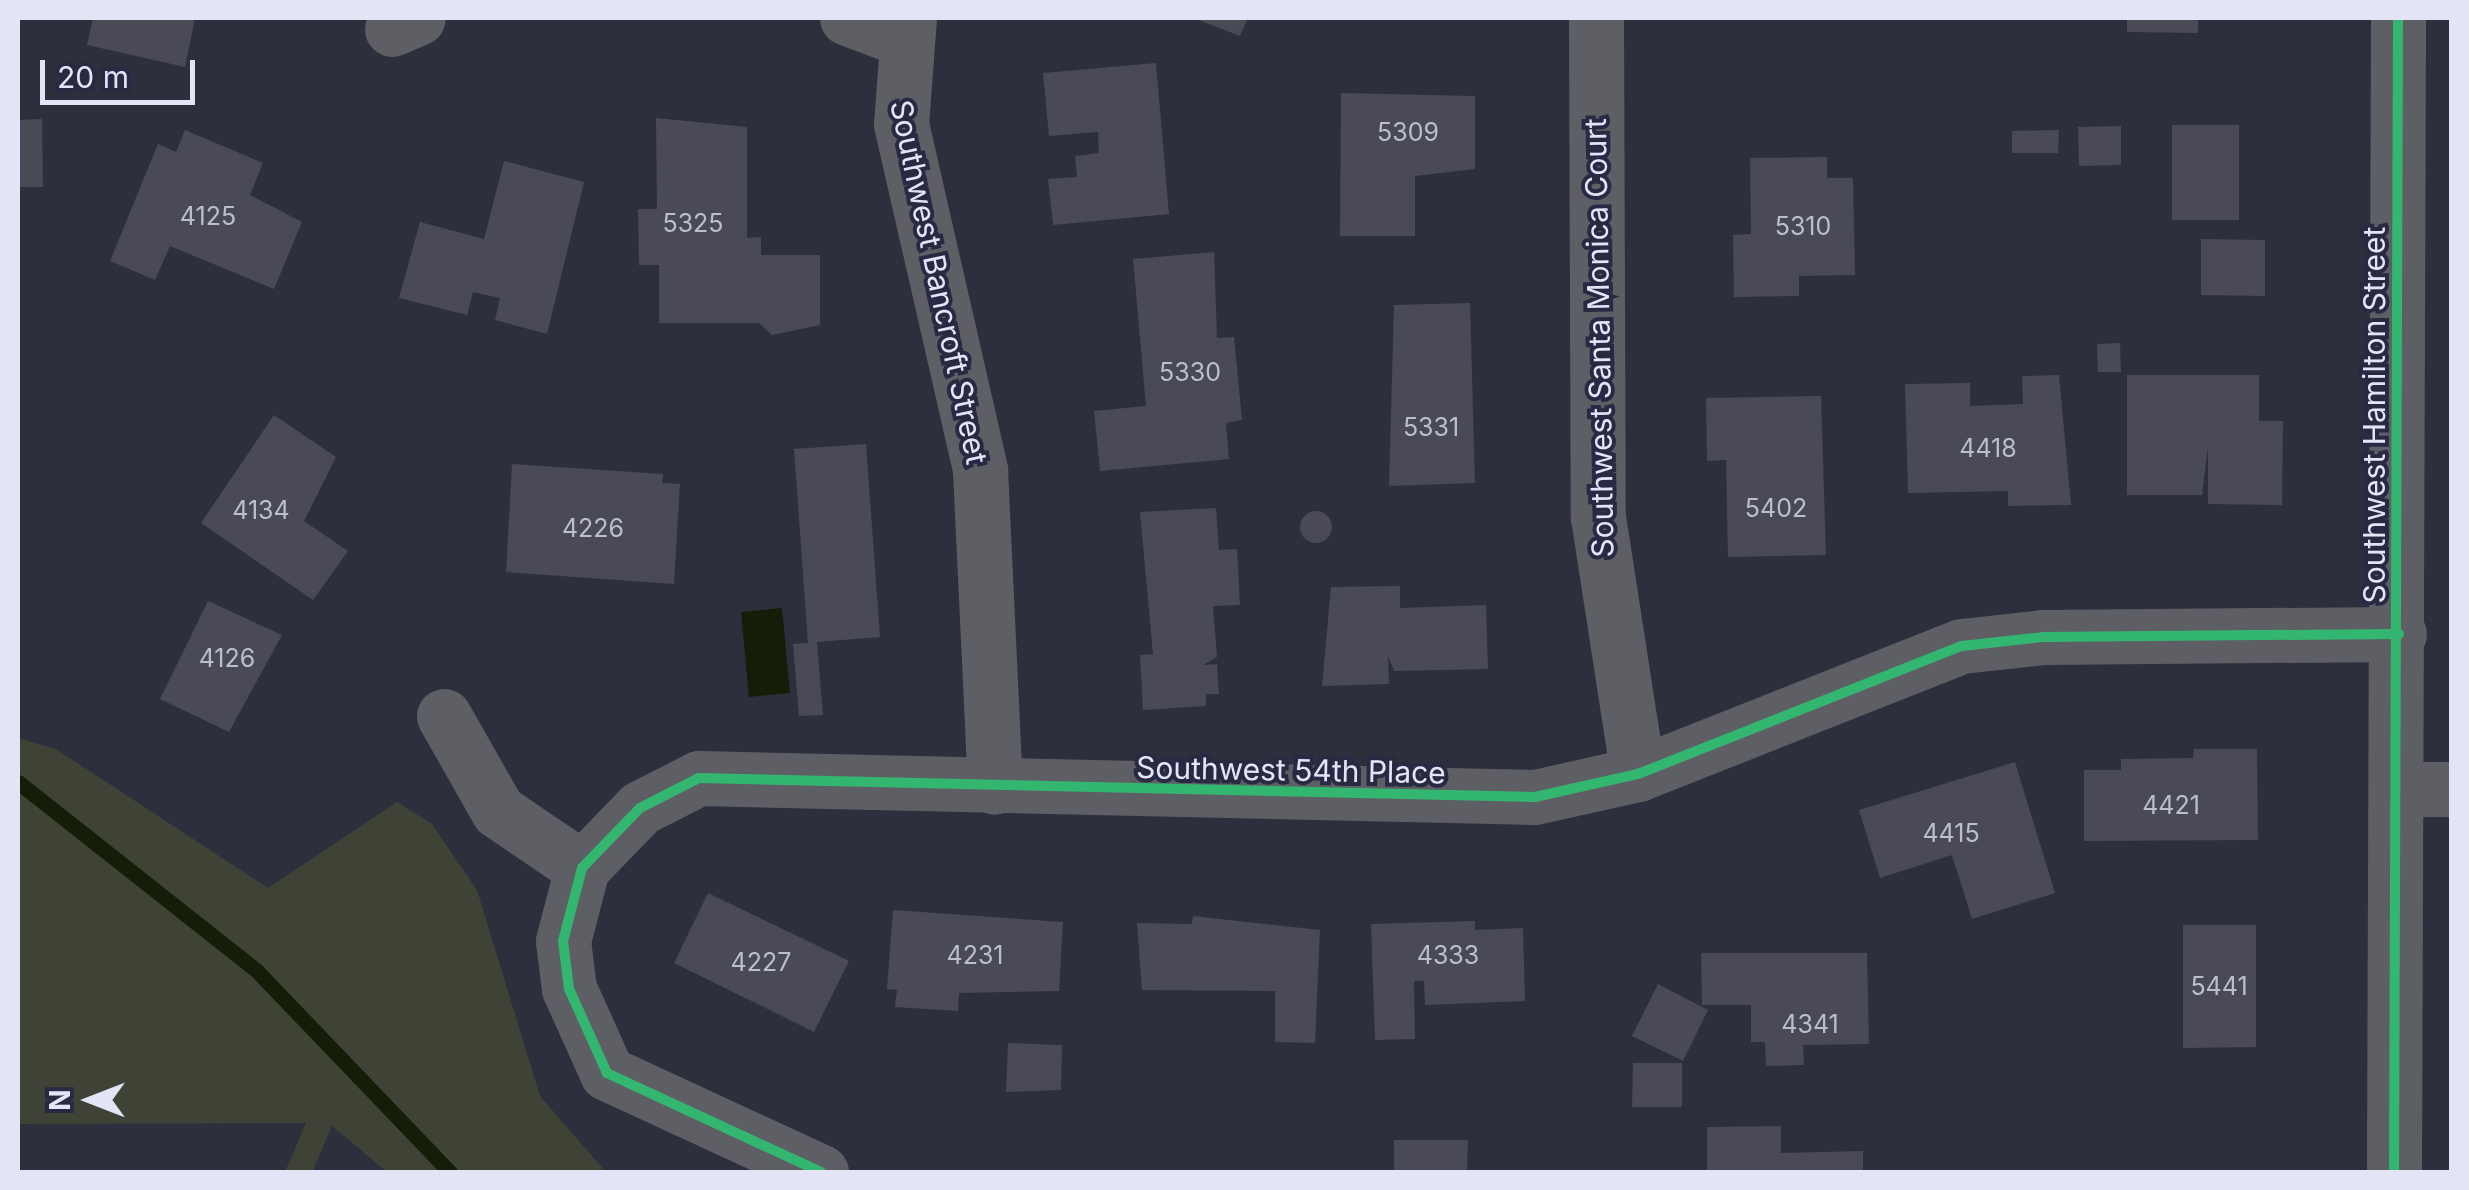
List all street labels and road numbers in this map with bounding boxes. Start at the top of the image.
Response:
street label: Southwest Bancroft Street [883,97,995,467]
street label: Southwest Santa Monica Court [1577,118,1621,558]
street label: Southwest Hamilton Street [2356,227,2392,603]
street label: Southwest 54th Place [1136,749,1446,791]

